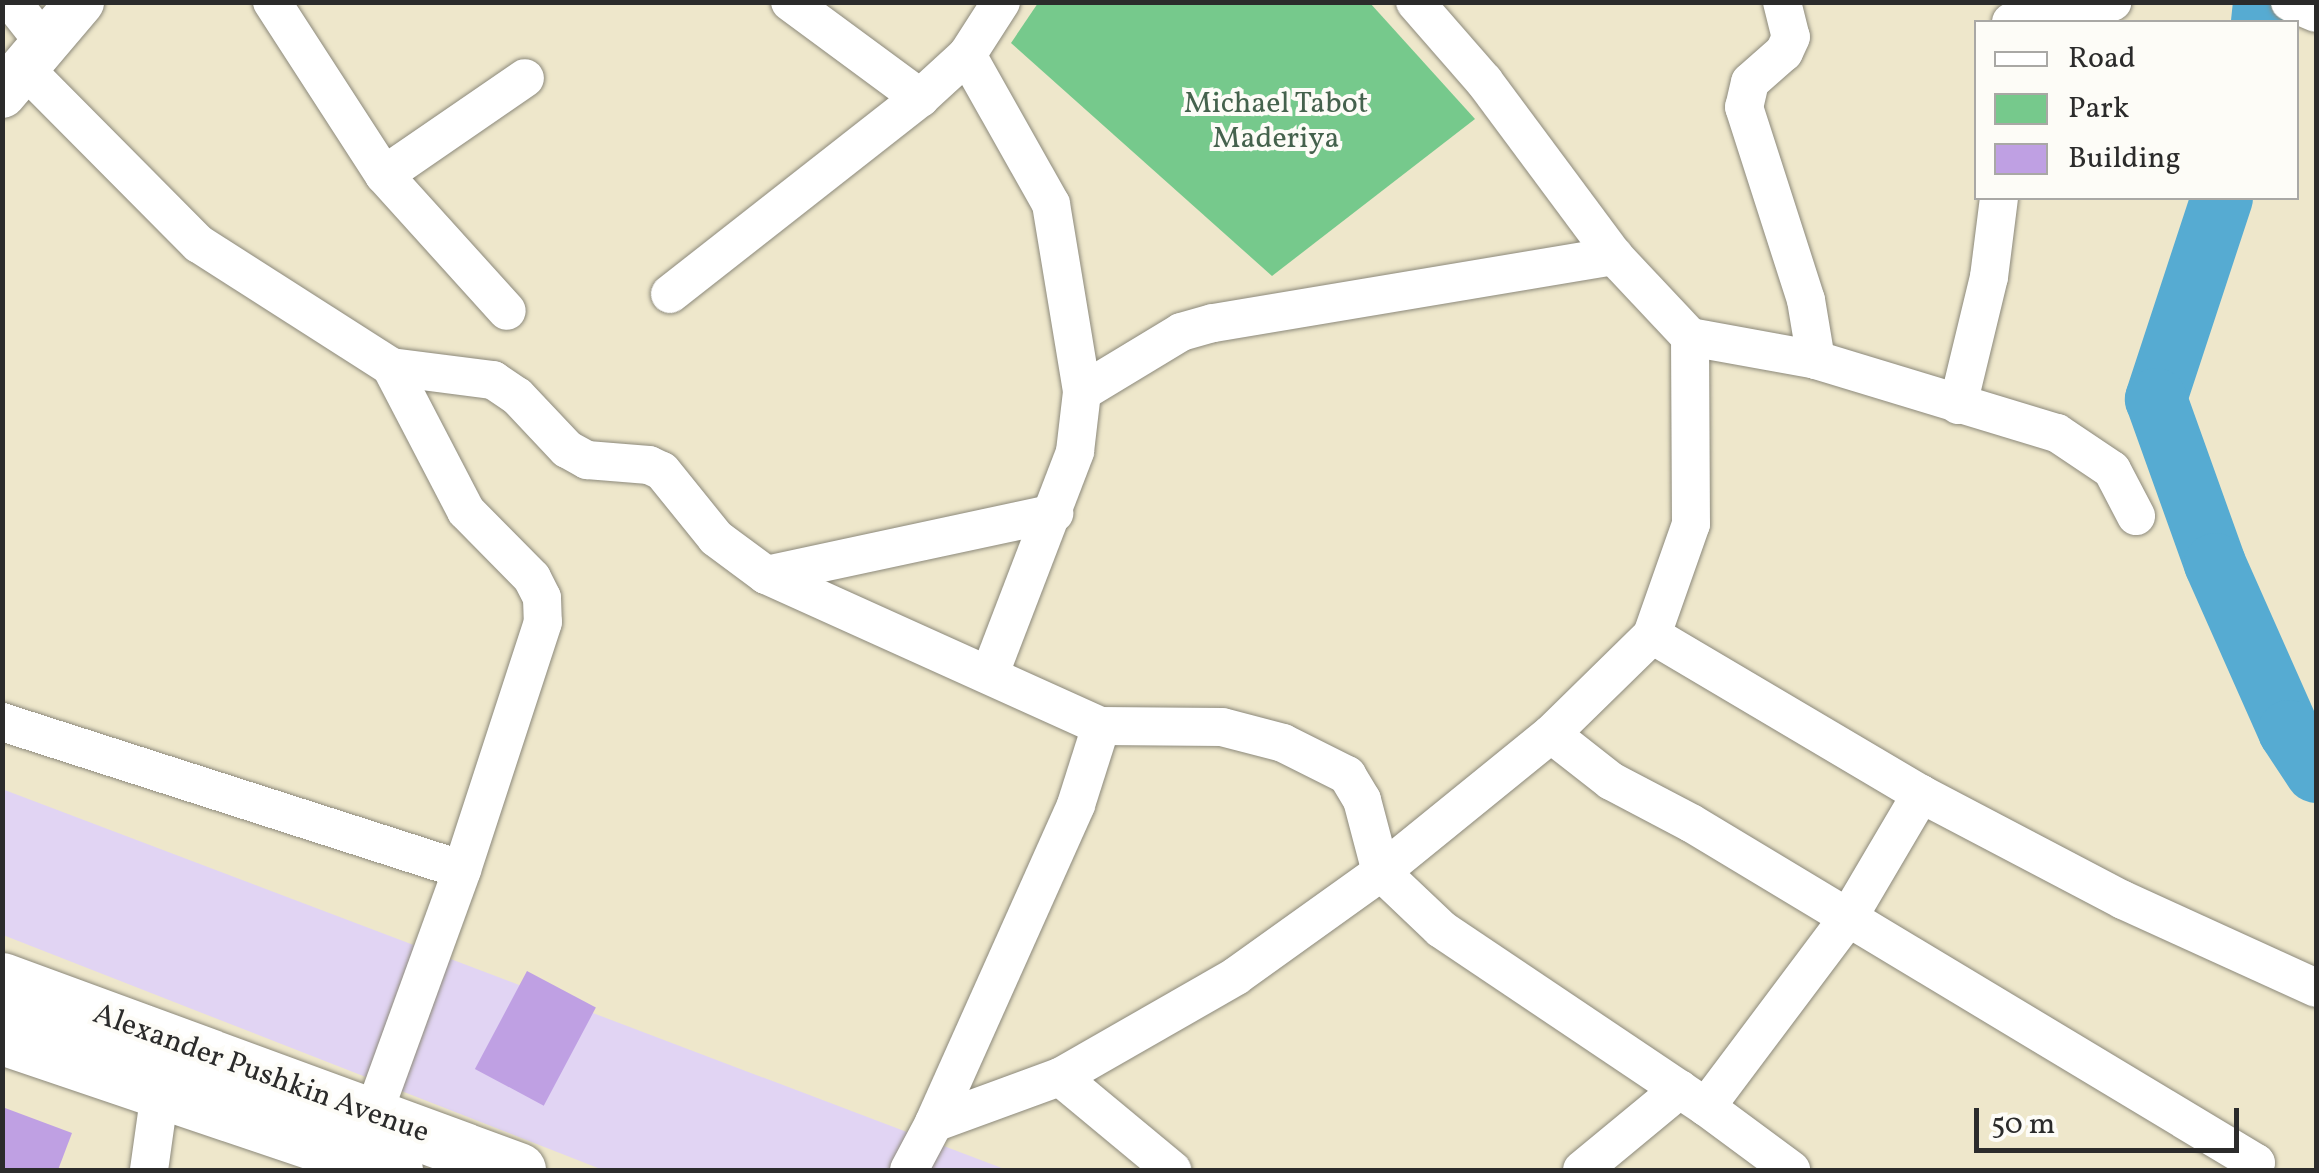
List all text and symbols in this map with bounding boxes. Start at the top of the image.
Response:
legend [1974,20,2299,200]
text: Road [2068,38,2136,80]
park label: Michael Tabot Maderiya [1183,86,1369,156]
text: Park [2068,88,2129,130]
text: Building [2068,138,2181,180]
street label: Alexander Pushkin Avenue [88,996,434,1152]
scale bar [1979,1088,2244,1150]
text: 50 m [1991,1104,2055,1146]

